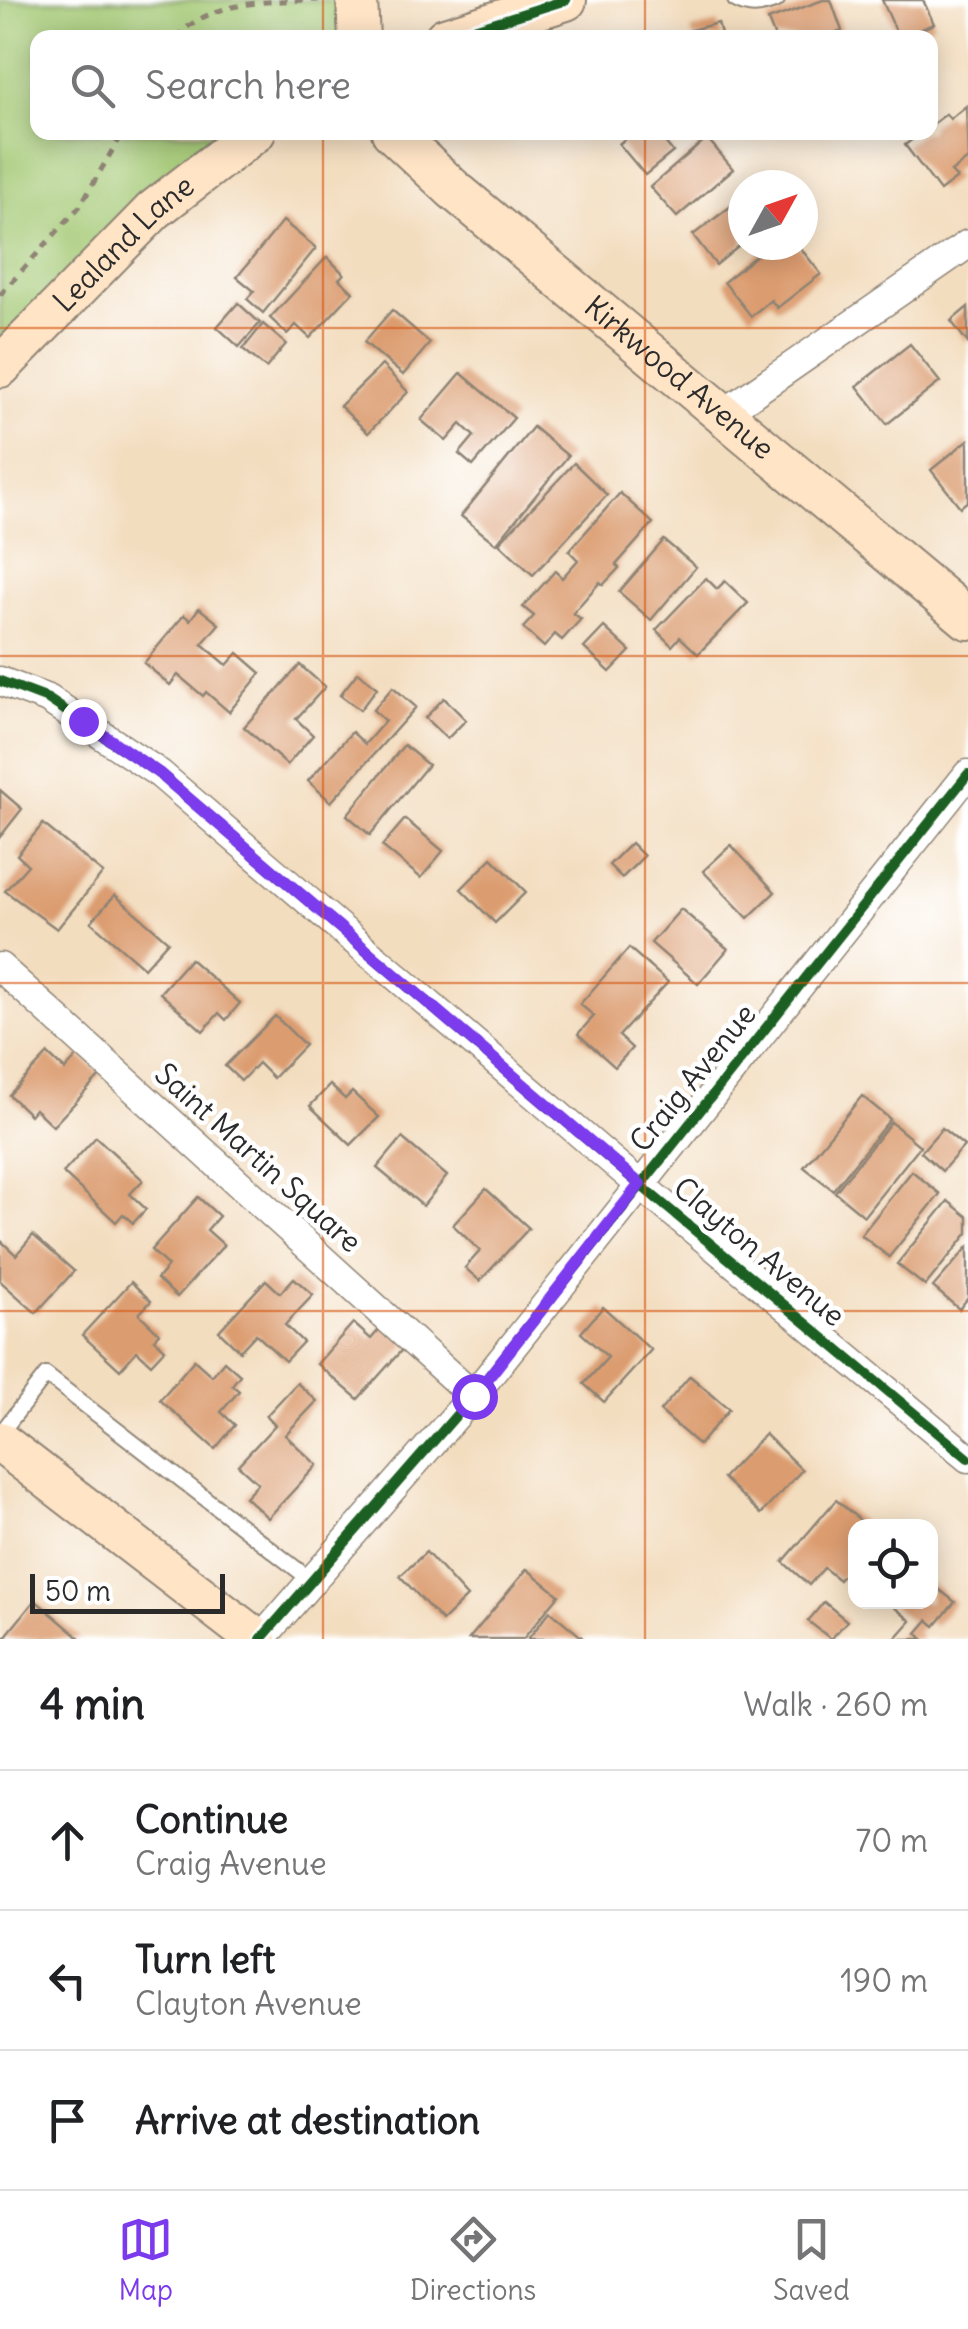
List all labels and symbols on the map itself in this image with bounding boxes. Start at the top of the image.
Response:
street label: Lealand Lane [45,166,201,319]
north arrow [728,170,818,260]
street label: Kirkwood Avenue [577,287,782,467]
route end [61,699,107,745]
street label: Craig Avenue [621,996,764,1159]
street label: Saint Martin Square [147,1054,370,1260]
street label: Clayton Avenue [666,1168,853,1334]
route start [452,1374,498,1420]
scale bar [30,1569,225,1614]

